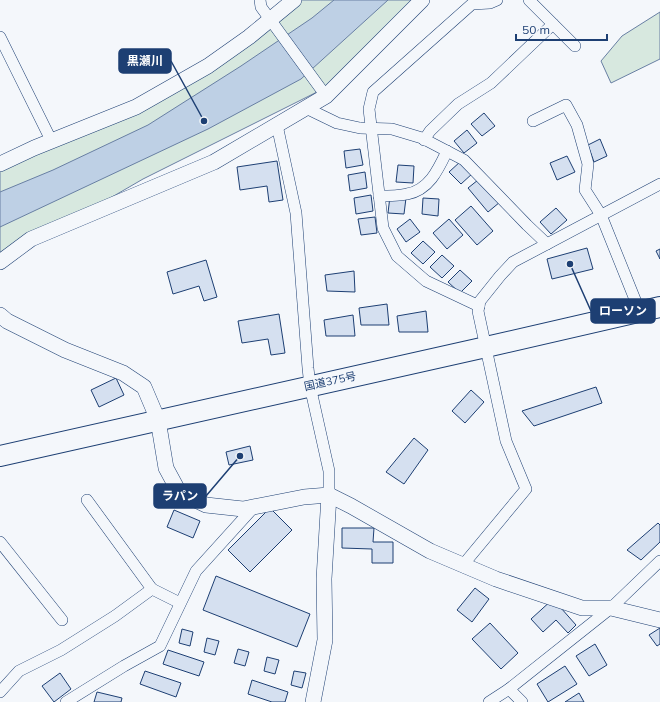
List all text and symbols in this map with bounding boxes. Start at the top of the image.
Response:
scale bar [516,16,607,42]
text: 50 m [522,22,550,37]
callout: 黒瀬川 [119,49,171,73]
text: 黒瀬川 [127,53,163,68]
callout: ローソン [591,299,655,323]
text: ローソン [599,303,647,318]
street label: 国道375号 [303,369,357,393]
callout: ラパン [154,484,206,508]
text: ラパン [162,488,198,503]

